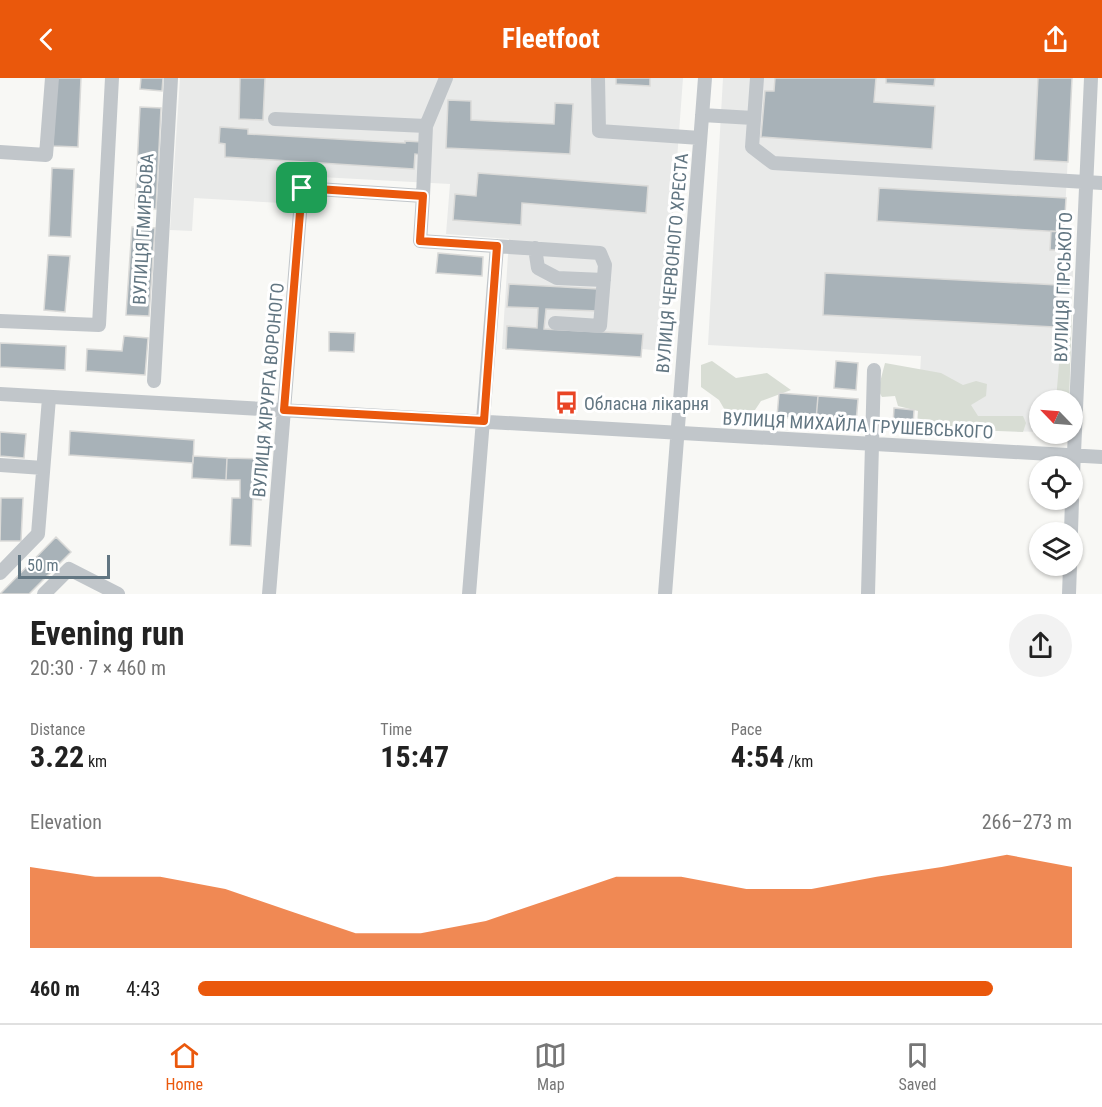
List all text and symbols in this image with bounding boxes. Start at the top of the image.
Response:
icon: back [30,23,63,56]
text: Fleetfoot [502,23,600,55]
icon: share [1039,23,1072,56]
street label: ВУЛИЦЯ ГМИРЬОВА [129,152,157,305]
street label: ВУЛИЦЯ ЧЕРВОНОГО ХРЕСТА [652,152,692,374]
pin [276,162,327,213]
icon: arrive [285,171,318,204]
street label: ВУЛИЦЯ ГІРСЬКОГО [1050,212,1076,362]
street label: ВУЛИЦЯ ХІРУРГА ВОРОНОГО [248,282,288,498]
bus stop icon: Обласна лікарня [553,390,579,416]
north arrow [1029,390,1083,444]
map controls [1029,390,1083,576]
place label: Обласна лікарня [584,393,709,414]
street label: ВУЛИЦЯ МИХАЙЛА ГРУШЕВСЬКОГО [722,407,994,443]
button: locate [1029,456,1083,510]
button: layers [1029,522,1083,576]
scale bar [18,552,110,580]
text: 50 m [27,556,59,575]
text: Evening run [30,614,185,653]
button: share [1009,614,1072,677]
text: 20:30 · 7 × 460 m [30,656,166,680]
text: Distance [30,720,85,739]
text: Time [380,720,412,739]
text: Pace [731,720,762,739]
text: 3.22 [30,739,84,774]
text: 15:47 [380,739,449,774]
text: 4:54 [731,739,784,774]
text: km [84,752,107,771]
text: /km [784,752,813,771]
text: Elevation [30,810,102,834]
text: 266–273 m [982,810,1072,834]
text: 460 m [30,977,80,1001]
text: 4:43 [126,977,160,1001]
tab: Home [166,1039,203,1094]
tab: Map [534,1039,567,1094]
tab: Saved [898,1039,936,1094]

